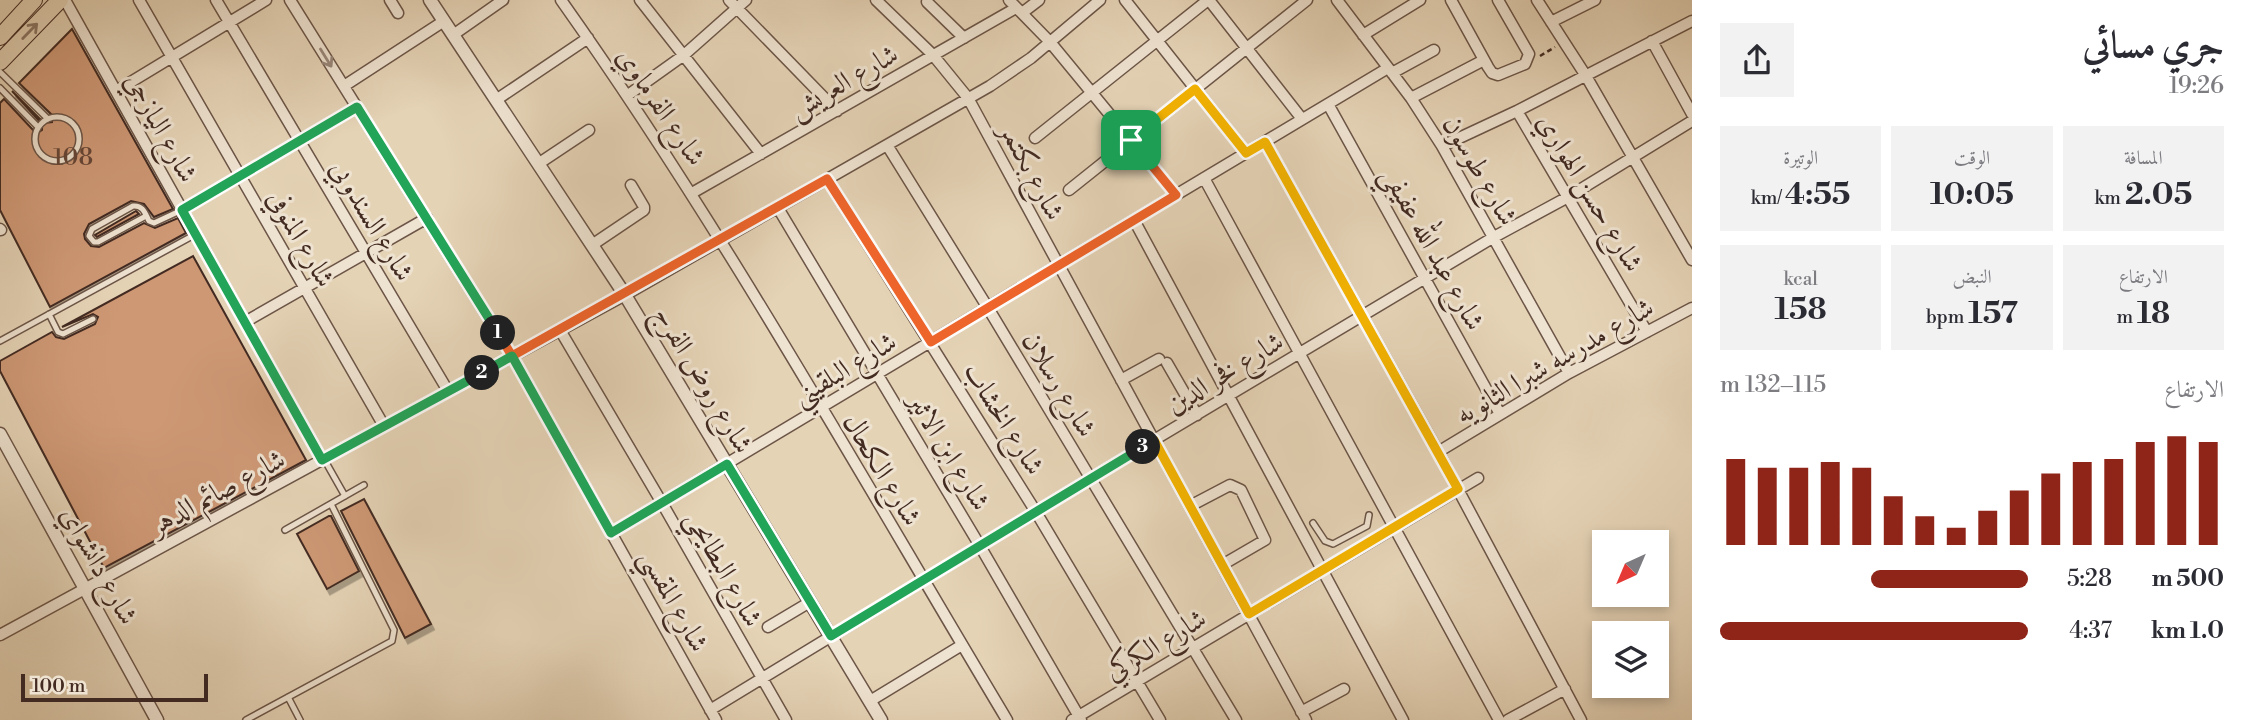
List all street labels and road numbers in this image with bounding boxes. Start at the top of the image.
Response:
street label: شارع العريش [783,37,907,132]
street label: شارع الفرماوي [604,41,713,176]
street label: شارع اليازجي [112,67,205,191]
street label: شارع حسن الهواري [1524,107,1651,281]
street label: شارع طوسون [1430,109,1525,235]
street label: شارع بكتمر [986,114,1072,229]
street label: شارع السندوبي [318,154,422,290]
street label: شارع عبد الله عفيفي [1365,158,1496,341]
street label: شارع المنوفي [255,184,343,296]
street label: شارع مدرسه شبرا الثانويه [1449,290,1663,437]
street label: شارع روض الفرج [639,300,760,464]
street label: شارع فخر الدين [1159,324,1293,426]
street label: شارع البلقيني [786,325,907,421]
street label: شارع رسلان [1009,326,1104,446]
street label: شارع الخشاب [951,356,1052,484]
street label: شارع ابن الاثير [894,384,998,520]
street label: شارع الكحال [830,407,929,535]
street label: شارع صائم الدهر [141,442,294,549]
street label: شارع دانشواي [47,500,146,634]
street label: شارع البطايحي [670,504,770,637]
street label: شارع المقسي [624,543,716,662]
street label: شارع الكركي [1098,600,1216,694]

